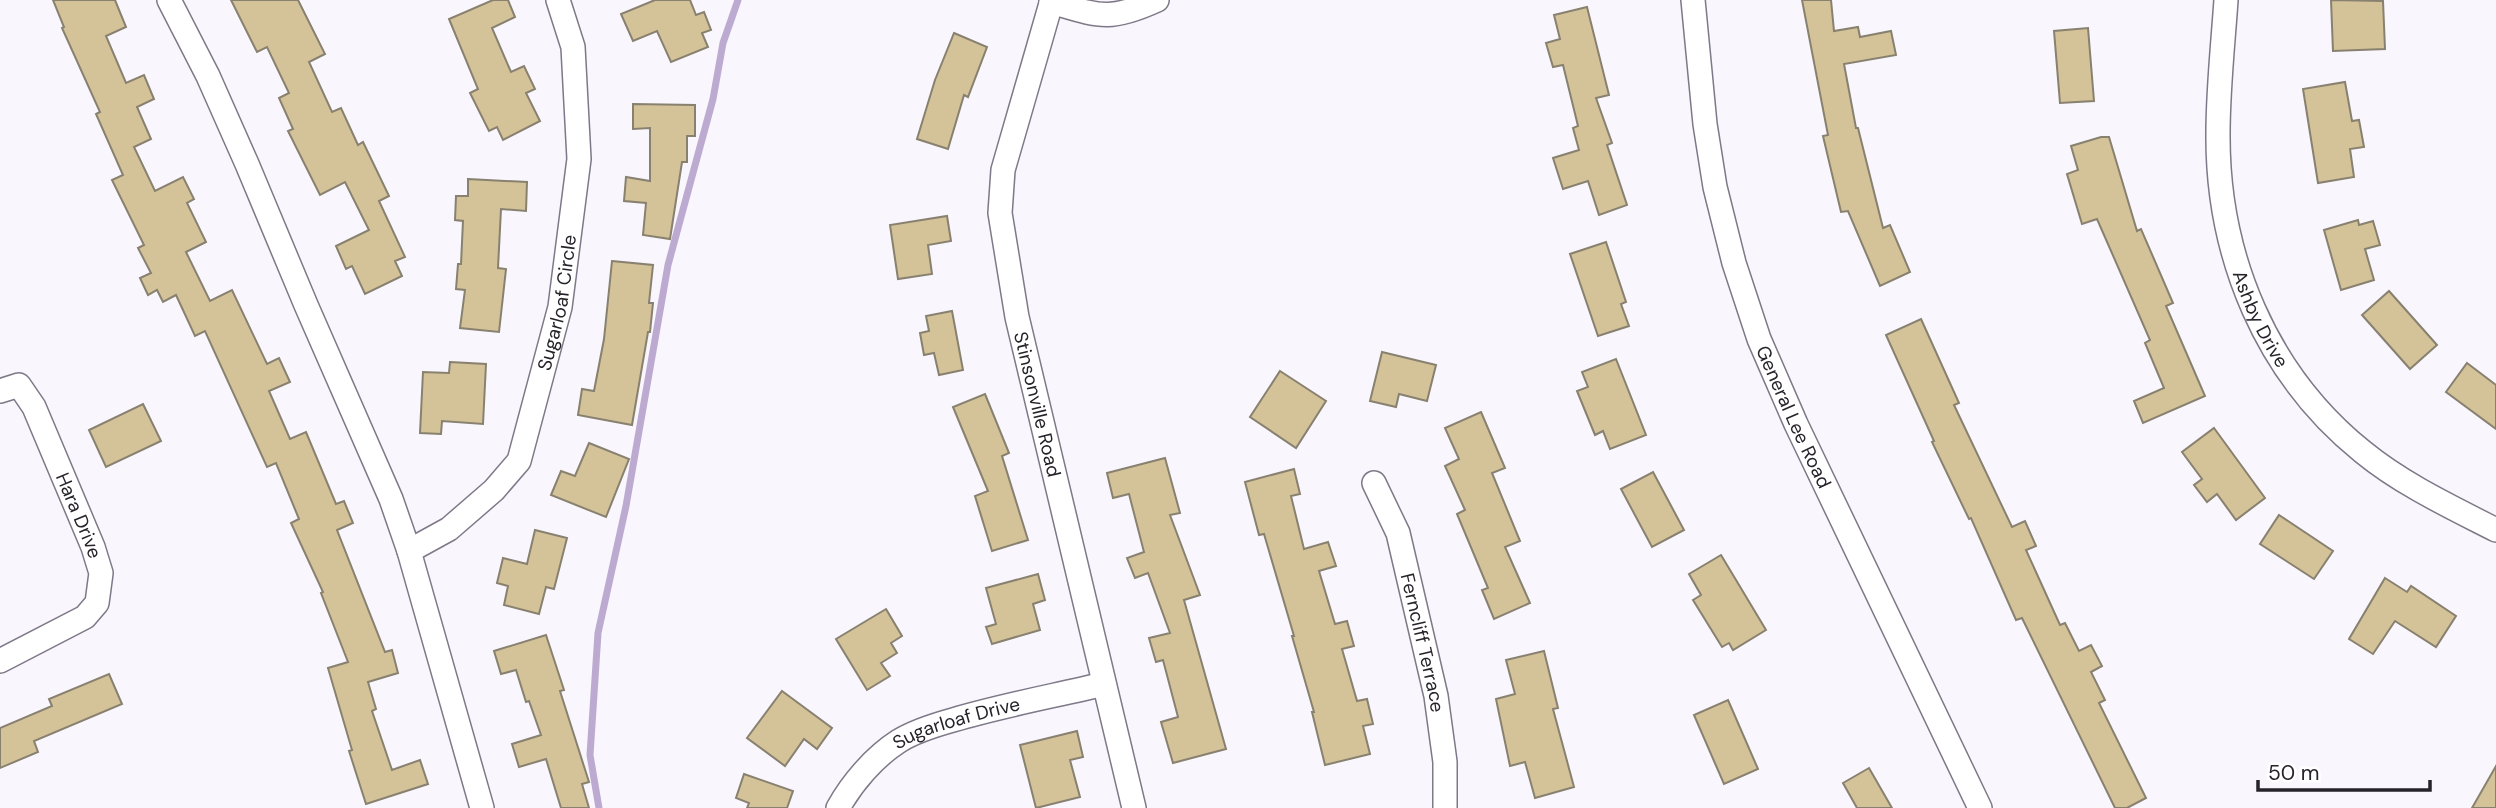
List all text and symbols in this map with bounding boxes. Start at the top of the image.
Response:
street label: Sugarloaf Circle [531,233,582,373]
street label: Ashby Drive [2227,267,2295,372]
street label: Stinsonville Road [1008,329,1067,479]
street label: General Lee Road [1751,342,1837,492]
street label: Hara Drive [50,469,108,561]
street label: Ferncliff Terrace [1395,571,1451,714]
street label: Sugarloaf Drive [888,691,1022,755]
scale bar [2258,748,2430,792]
text: 50 m [2268,759,2319,787]

